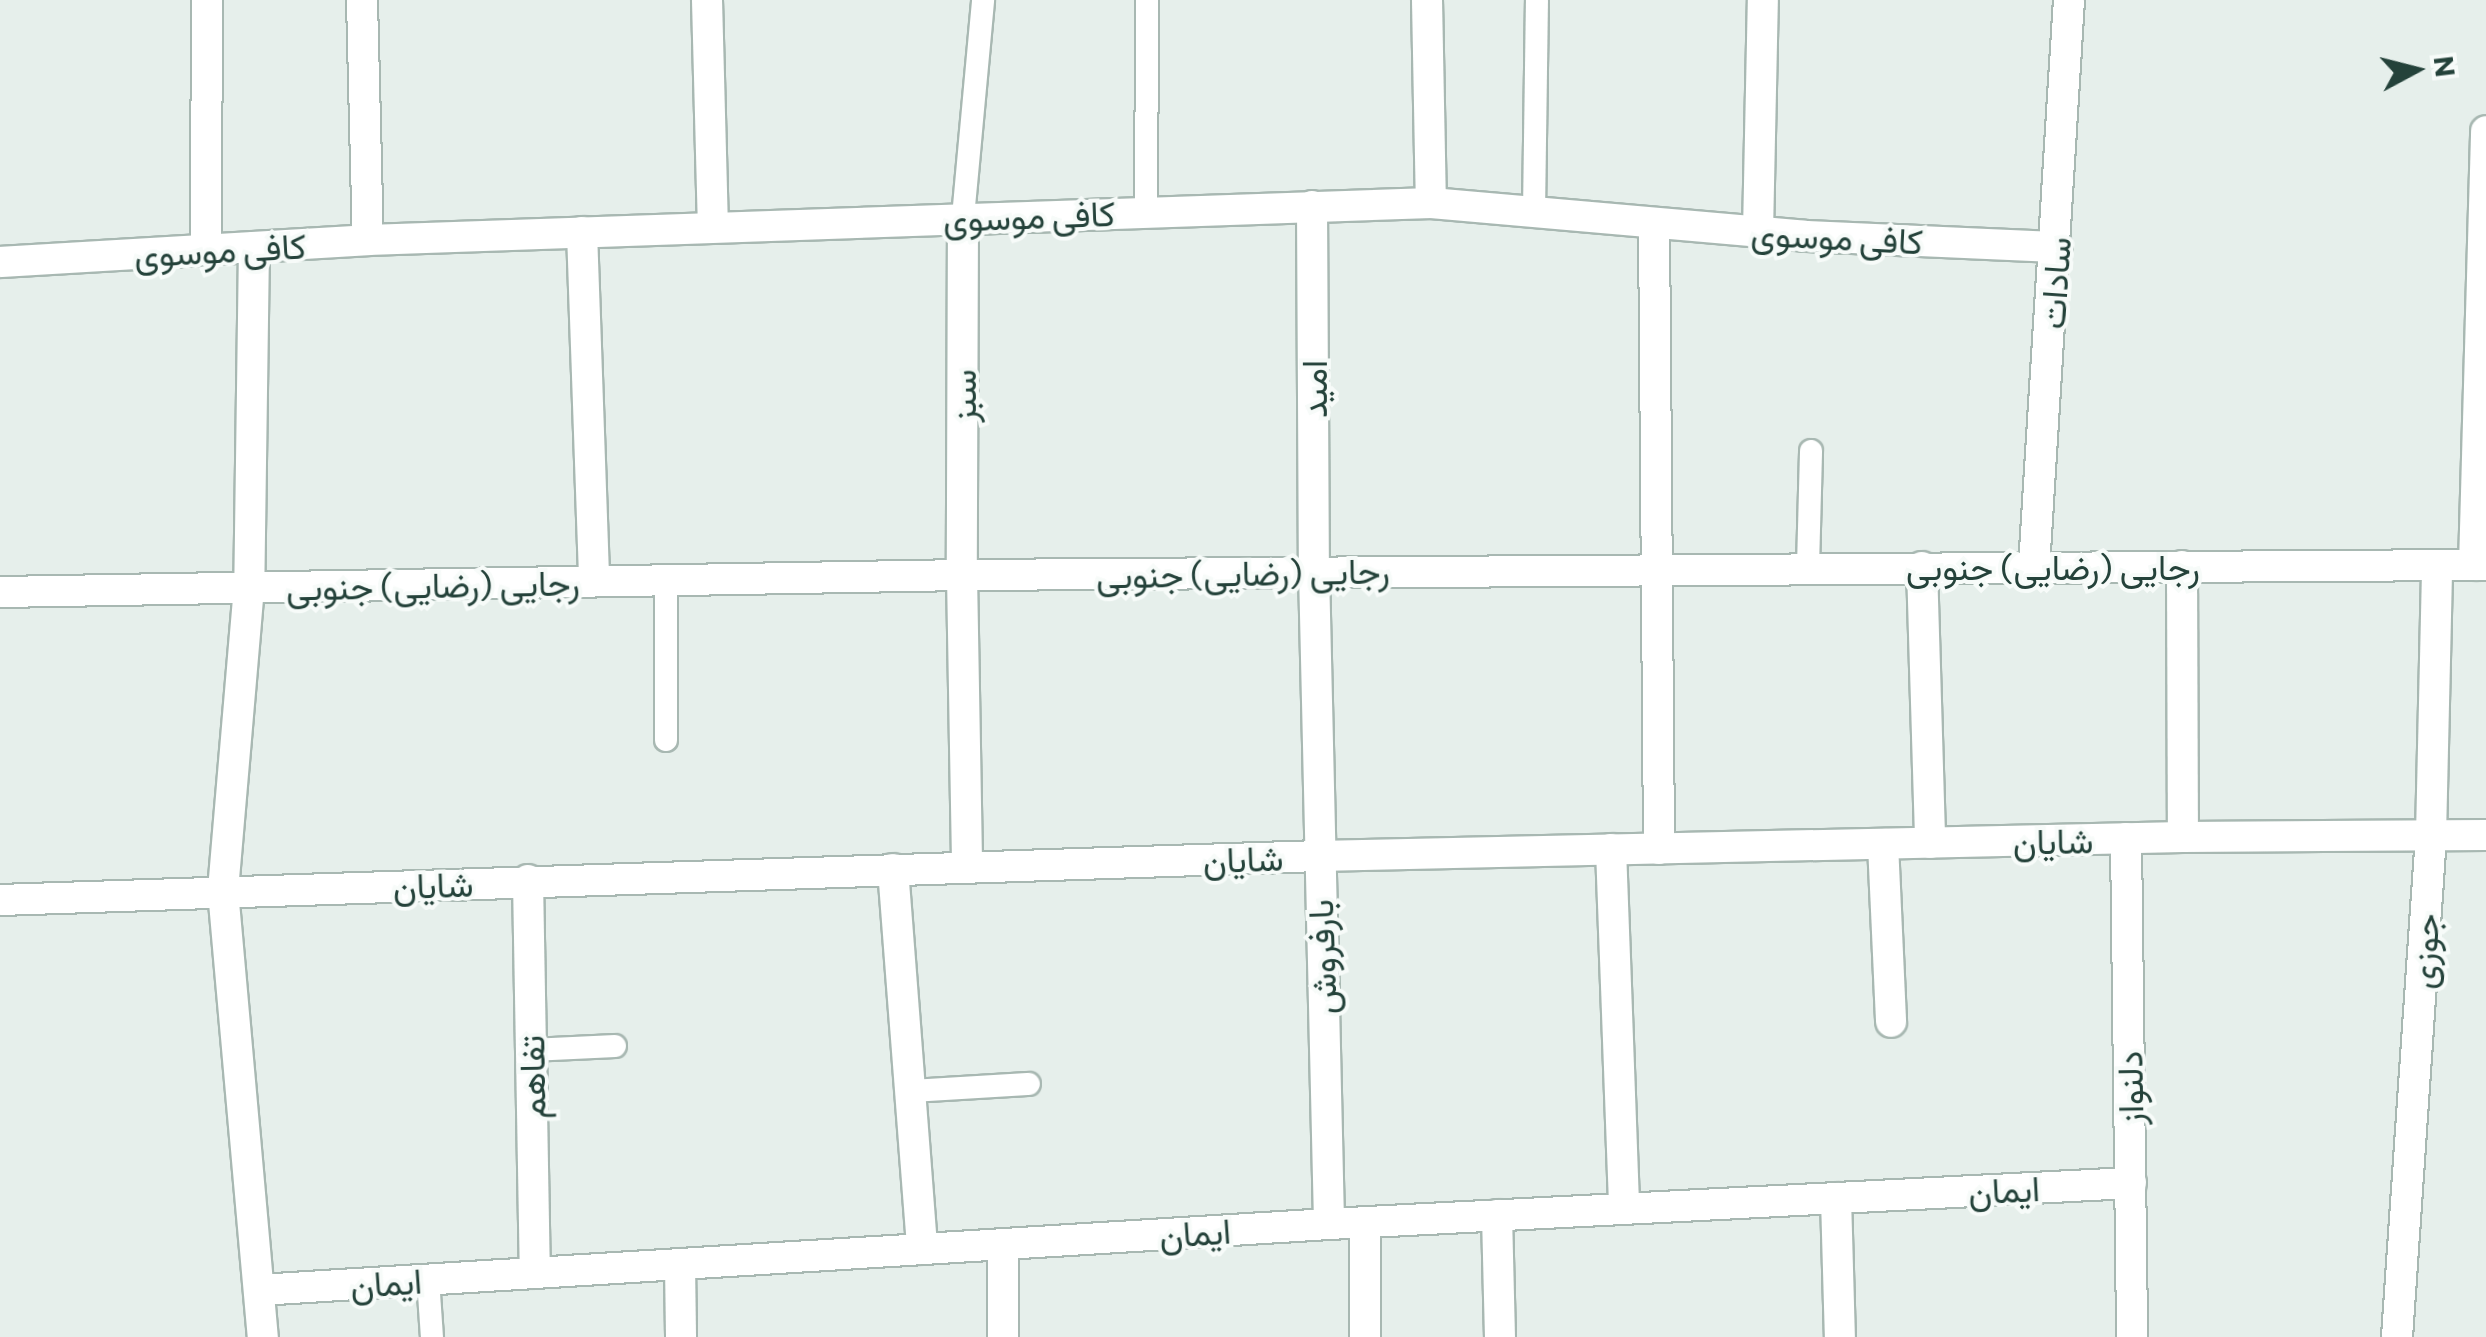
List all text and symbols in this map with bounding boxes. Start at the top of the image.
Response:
north arrow [2366,20,2466,120]
text: N [2428,54,2464,79]
street label: کافی موسوی [942,191,1116,239]
street label: کافی موسوی [1750,211,1924,261]
street label: کافی موسوی [133,224,307,274]
street label: سادات [2030,236,2078,330]
street label: امید [1292,360,1334,418]
street label: سبز [941,369,983,423]
street label: رجایی (رضایی) جنوبی [1906,545,2200,587]
street label: رجایی (رضایی) جنوبی [1096,548,1390,596]
street label: رجایی (رضایی) جنوبی [286,560,580,608]
street label: شایان [2012,818,2094,862]
street label: شایان [1202,836,1284,880]
street label: شایان [392,862,474,906]
street label: بارفروش [1298,899,1344,1015]
street label: جوزی [2399,912,2447,990]
street label: تفاهم [509,1035,553,1119]
street label: دلنواز [2107,1050,2151,1126]
street label: ایمان [1967,1166,2041,1212]
street label: ایمان [1158,1209,1232,1255]
street label: ایمان [349,1259,423,1305]

